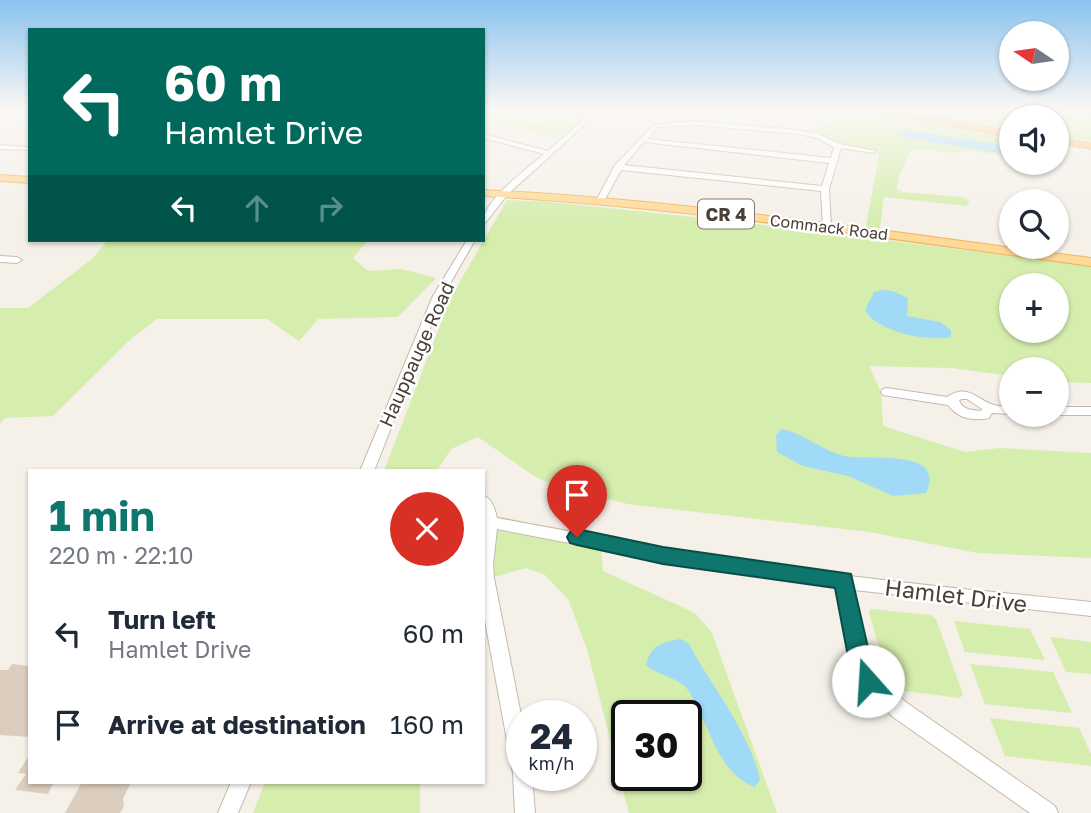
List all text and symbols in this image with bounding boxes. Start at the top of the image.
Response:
north arrow [999,21,1069,91]
map controls [999,21,1069,427]
text: 60 m [164,53,282,112]
icon: left [49,56,140,147]
button: sound [999,105,1069,175]
text: Hamlet Drive [164,113,363,151]
icon: left [165,189,203,227]
icon: ahead [238,189,276,227]
icon: right [311,189,349,227]
button: search [999,189,1069,259]
road number: CR 4 [698,200,754,229]
street label: Commack Road [769,210,889,244]
button: + [999,273,1069,343]
street label: Hauppauge Road [374,278,458,430]
button: − [999,357,1069,427]
pin [547,465,607,537]
icon: arrive [558,476,596,514]
text: 1 min [49,490,155,540]
button: close [390,492,464,566]
text: 220 m · 22:10 [49,541,193,569]
street label: Hamlet Drive [883,572,1029,618]
text: Turn left [108,604,216,635]
icon: left [49,615,87,653]
text: 60 m [403,618,464,649]
text: Hamlet Drive [108,635,251,663]
position arrow [831,644,905,718]
speed limit sign: 30 [611,700,702,791]
icon: arrive [49,706,87,744]
text: Arrive at destination [108,709,366,740]
text: 160 m [390,709,464,740]
text: 24 [530,715,573,757]
text: km/h [529,752,574,774]

